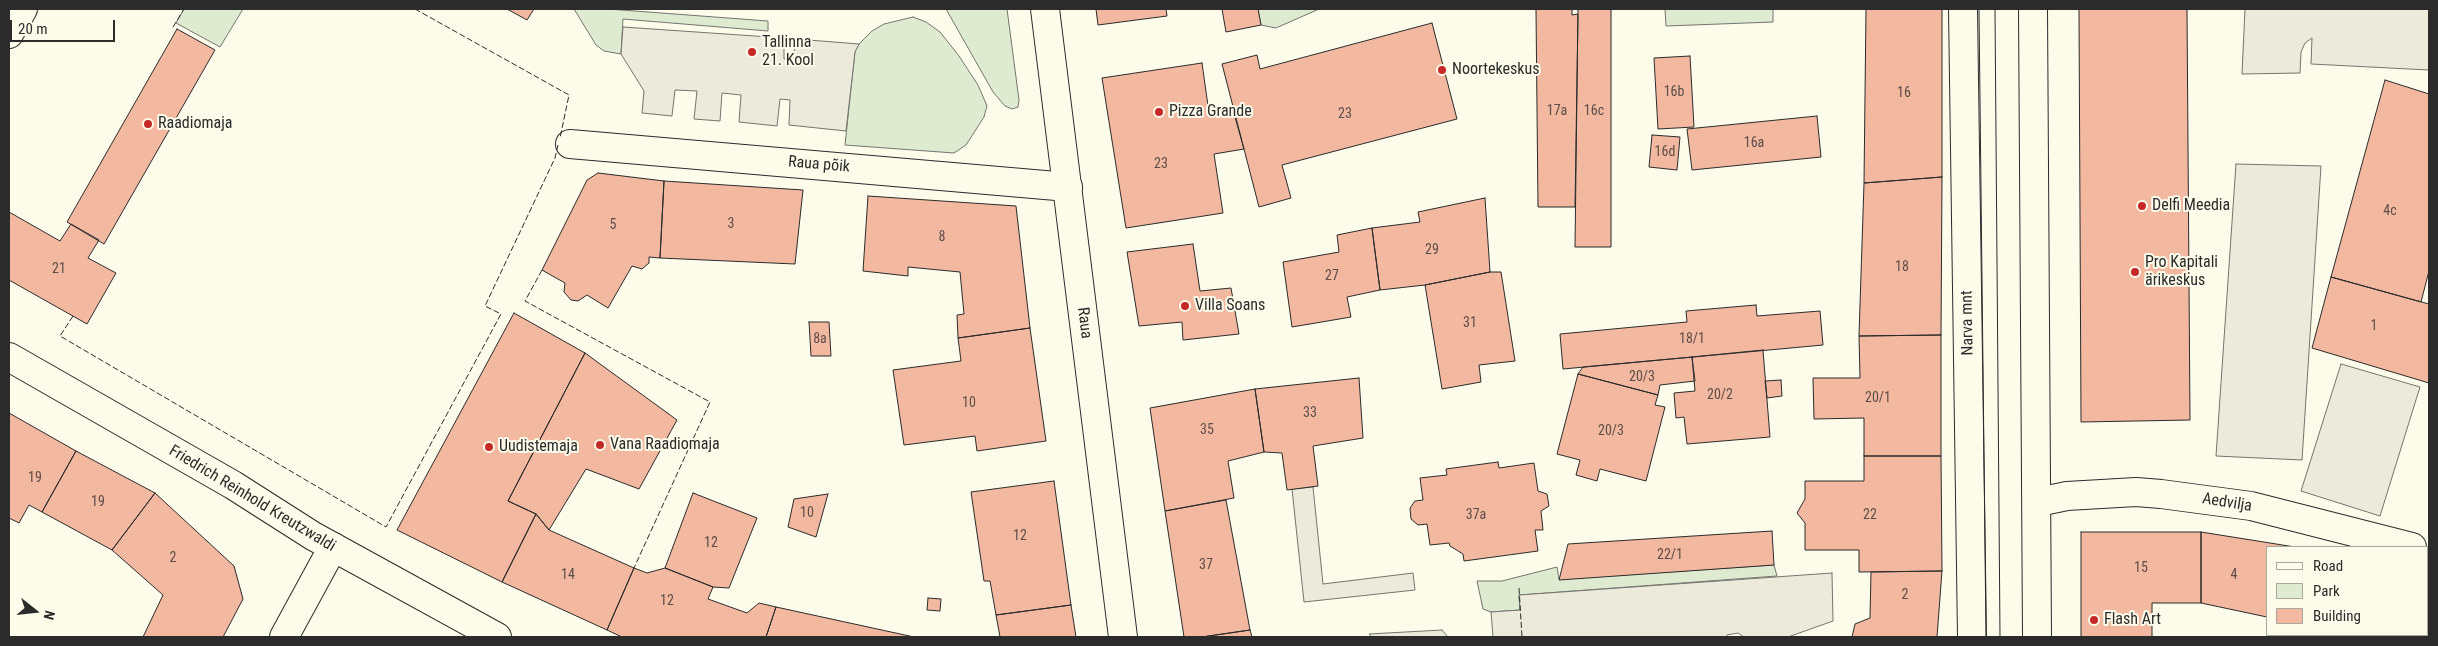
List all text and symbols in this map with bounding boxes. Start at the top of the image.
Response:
scale bar [12,10,118,42]
text: 20 m [18,20,48,38]
place label: Tallinna 21. Kool [762,33,814,71]
marker: Tallinna 21. Kool [746,46,758,58]
place label: Noortekeskus [1452,60,1540,80]
marker: Noortekeskus [1436,64,1448,76]
house number: 16b [1664,84,1684,100]
house number: 16 [1897,85,1911,101]
place label: Pizza Grande [1169,102,1252,122]
house number: 17a [1547,103,1567,119]
house number: 16c [1584,103,1604,119]
marker: Pizza Grande [1153,106,1165,118]
house number: 23 [1338,106,1352,122]
place label: Raadiomaja [158,114,232,134]
marker: Raadiomaja [142,118,154,130]
house number: 16a [1744,135,1764,151]
house number: 16d [1655,144,1675,160]
street label: Raua põik [787,153,851,177]
house number: 23 [1154,156,1168,172]
place label: Delfi Meedia [2152,196,2230,216]
marker: Delfi Meedia [2136,200,2148,212]
house number: 4c [2383,203,2397,219]
house number: 3 [728,216,734,232]
house number: 5 [610,217,616,233]
house number: 8 [939,229,945,245]
house number: 29 [1425,242,1439,258]
place label: Pro Kapitali ärikeskus [2145,253,2218,291]
house number: 18 [1895,259,1909,275]
house number: 21 [52,261,66,277]
marker: Pro Kapitali ärikeskus [2129,266,2141,278]
house number: 27 [1325,268,1339,284]
street label: Narva mnt [1958,290,1978,356]
place label: Villa Soans [1195,296,1265,316]
marker: Villa Soans [1179,300,1191,312]
street label: Raua [1073,306,1095,340]
house number: 31 [1463,315,1477,331]
house number: 1 [2371,318,2377,334]
house number: 8a [813,331,827,347]
house number: 18/1 [1679,331,1705,347]
house number: 20/3 [1629,369,1655,385]
house number: 20/2 [1707,387,1733,403]
house number: 20/1 [1865,390,1891,406]
house number: 10 [962,395,976,411]
house number: 33 [1303,405,1317,421]
house number: 35 [1200,422,1214,438]
house number: 20/3 [1598,423,1624,439]
place label: Vana Raadiomaja [610,435,720,455]
place label: Uudistemaja [499,437,578,457]
marker: Vana Raadiomaja [594,439,606,451]
marker: Uudistemaja [483,441,495,453]
street label: Friedrich Reinhold Kreutzwaldi [165,442,339,556]
house number: 19 [28,470,42,486]
street label: Aedvilja [2201,490,2253,516]
house number: 19 [91,494,105,510]
house number: 10 [800,505,814,521]
house number: 37a [1466,507,1486,523]
house number: 22 [1863,507,1877,523]
house number: 12 [1013,528,1027,544]
house number: 12 [704,535,718,551]
legend [2266,546,2428,636]
house number: 22/1 [1657,547,1683,563]
house number: 2 [170,550,176,566]
house number: 37 [1199,557,1213,573]
text: Road [2313,557,2343,575]
house number: 15 [2134,560,2148,576]
house number: 14 [561,567,575,583]
house number: 4 [2231,567,2237,583]
text: Park [2313,582,2340,600]
north arrow [10,586,60,636]
house number: 2 [1902,587,1908,603]
house number: 12 [660,593,674,609]
text: Building [2313,607,2361,625]
text: N [41,609,58,621]
place label: Flash Art [2104,610,2161,630]
marker: Flash Art [2088,614,2100,626]

